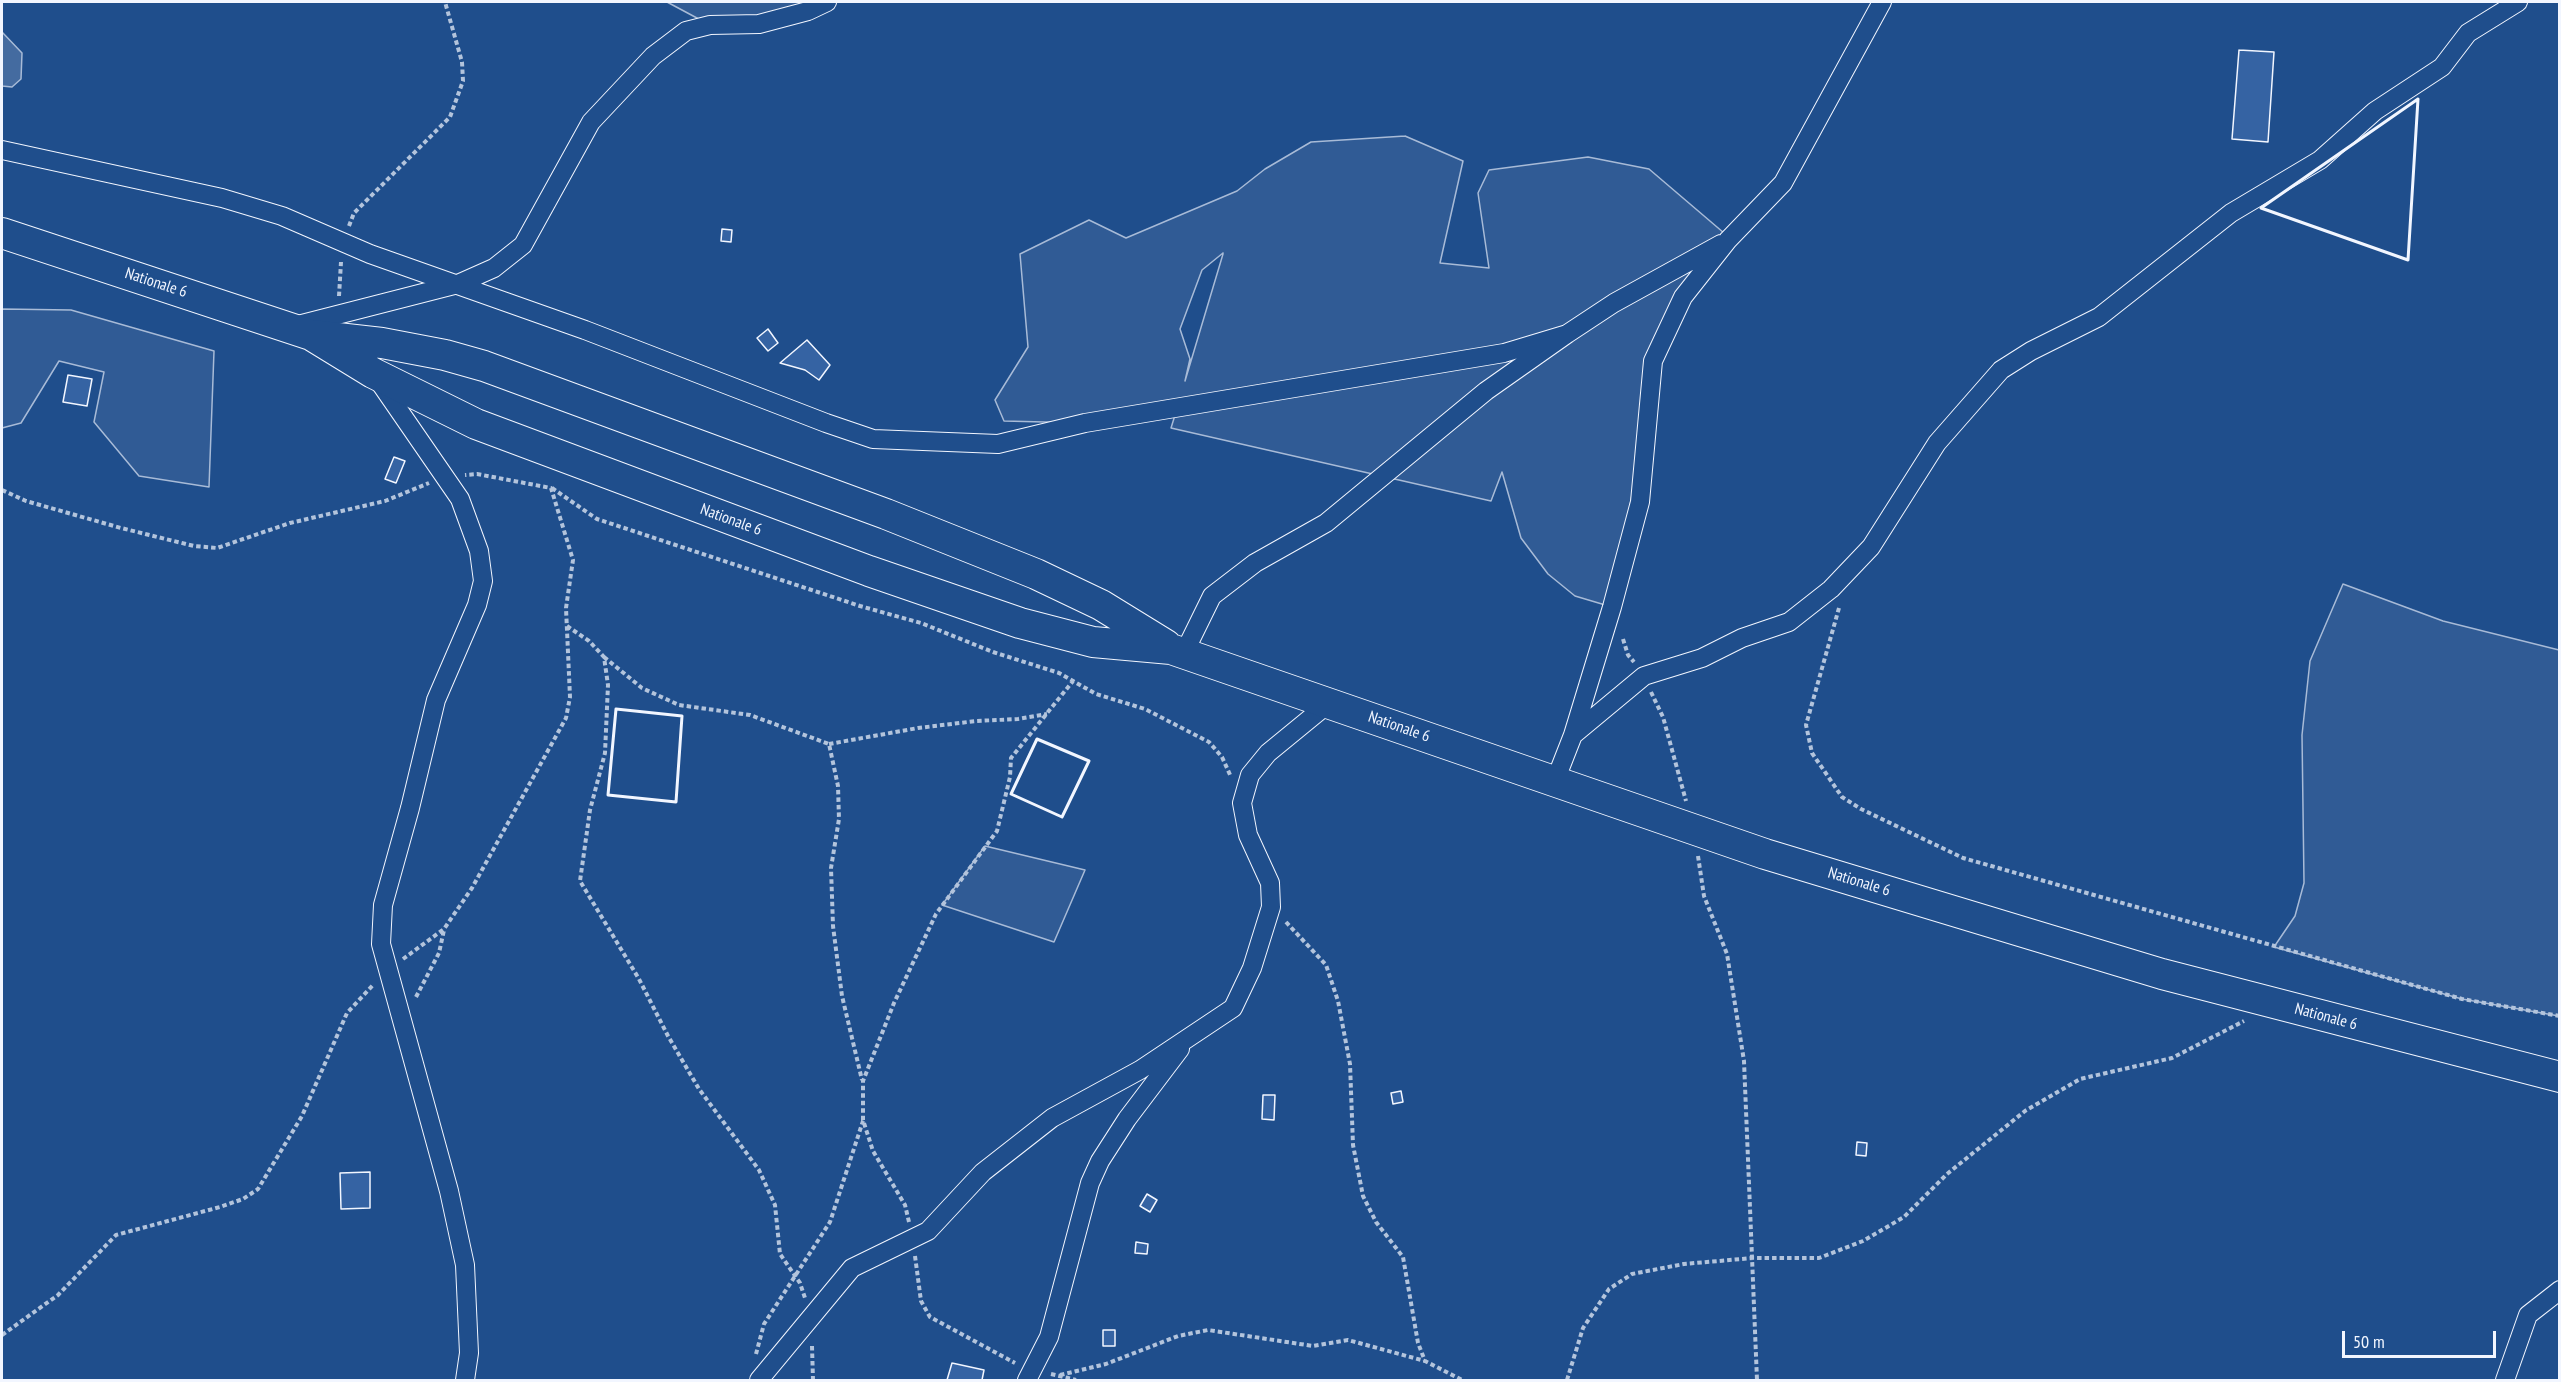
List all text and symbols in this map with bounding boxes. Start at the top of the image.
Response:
street label: Nationale 6 [123,264,189,302]
street label: Nationale 6 [698,500,764,540]
street label: Nationale 6 [1366,707,1432,747]
street label: Nationale 6 [1826,863,1892,901]
street label: Nationale 6 [2293,999,2359,1035]
scale bar [2345,1319,2500,1357]
text: 50 m [2353,1330,2385,1353]

